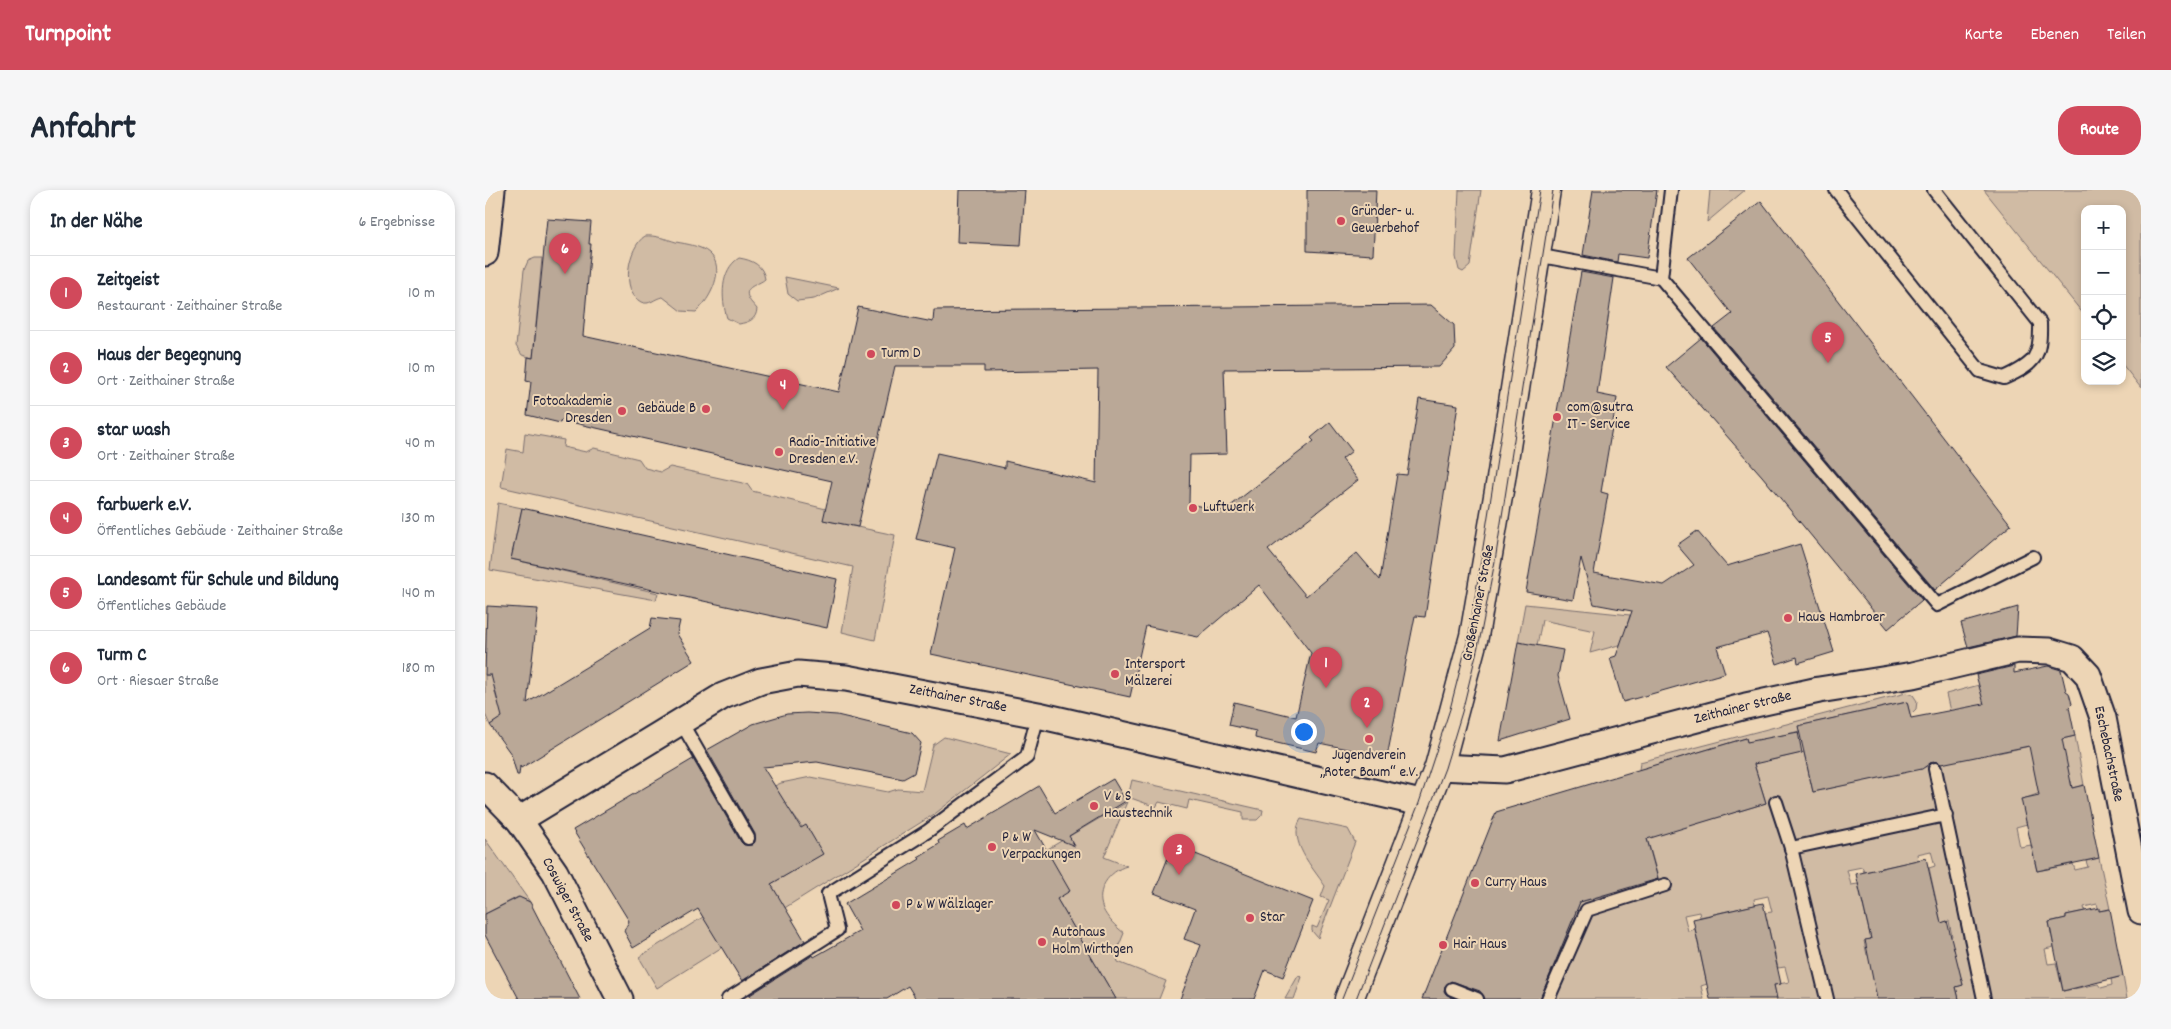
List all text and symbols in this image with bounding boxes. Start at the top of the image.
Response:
text: Turnpoint [25,18,111,52]
text: Karte [1965,23,2003,48]
text: Ebenen [2031,23,2079,48]
text: Teilen [2107,23,2146,48]
text: Anfahrt [30,105,136,155]
button: Route [2058,106,2141,155]
place label: Gründer- u. Gewerbehof [1351,201,1420,240]
map controls [2081,205,2126,385]
button: + [2081,205,2126,250]
text: In der Nähe [50,208,142,238]
text: 6 Ergebnisse [358,211,435,234]
marker: Gründer- u. Gewerbehof [1335,215,1347,227]
pin: 6 [549,233,581,274]
button: − [2081,250,2126,295]
text: Zeitgeist [97,268,159,295]
text: 1 [64,282,68,305]
text: 10 m [408,282,435,305]
text: Restaurant · Zeithainer Straße [97,295,282,318]
button: locate [2081,295,2126,340]
pin: 5 [1812,322,1844,363]
button: layers [2081,340,2126,385]
text: Haus der Begegnung [97,343,241,370]
place label: Turm D [881,343,921,365]
marker: Turm D [865,348,877,360]
text: 2 [63,357,70,380]
text: 10 m [408,357,435,380]
pin: 4 [767,369,799,410]
text: Ort · Zeithainer Straße [97,370,235,393]
place label: Fotoakademie Dresden [533,391,612,430]
place label: com@sutra IT - Service [1567,397,1634,436]
place label: Gebäude B [637,398,696,420]
marker: Gebäude B [700,403,712,415]
marker: Fotoakademie Dresden [616,405,628,417]
marker: com@sutra IT - Service [1551,411,1563,423]
text: star wash [97,418,170,445]
text: 3 [62,432,70,455]
text: 40 m [405,432,435,455]
place label: Radio-Initiative Dresden e.V. [789,432,876,471]
text: Ort · Zeithainer Straße [97,445,235,468]
marker: Radio-Initiative Dresden e.V. [773,446,785,458]
text: farbwerk e.V. [97,493,191,520]
place label: Luftwerk [1203,497,1254,519]
marker: Luftwerk [1187,502,1199,514]
text: 4 [63,507,69,530]
text: 130 m [401,507,435,530]
text: Öffentliches Gebäude · Zeithainer Straße [97,520,343,543]
street label: Großenhainer Straße [1457,543,1501,663]
text: Landesamt für Schule und Bildung [97,568,339,595]
text: 5 [62,582,70,605]
text: 140 m [401,582,435,605]
text: Öffentliches Gebäude [97,595,226,618]
place label: Haus Hambroer [1798,607,1885,629]
marker: Haus Hambroer [1782,612,1794,624]
text: Turm C [97,643,147,670]
pin: 1 [1310,647,1342,688]
place label: Intersport Mälzerei [1125,654,1186,693]
text: 6 [62,657,70,680]
text: 180 m [402,657,435,680]
marker: Intersport Mälzerei [1109,668,1121,680]
text: Ort · Riesaer Straße [97,670,219,693]
street label: Zeithainer Straße [907,679,1009,719]
street label: Zeithainer Straße [1692,685,1794,731]
pin: 2 [1351,687,1383,728]
street label: Eschebachstraße [2087,704,2129,804]
your location [1291,719,1317,745]
marker: Jugendverein „Roter Baum“ e.V. [1363,733,1375,745]
place label: Jugendverein „Roter Baum“ e.V. [1320,745,1418,784]
place label: V & S Haustechnik [1104,786,1172,825]
marker: V & S Haustechnik [1088,800,1100,812]
place label: P & W Verpackungen [1002,827,1081,866]
pin: 3 [1163,834,1195,875]
marker: P & W Verpackungen [986,841,998,853]
street label: Coswiger Straße [535,854,599,947]
place label: Curry Haus [1485,872,1547,894]
marker: Curry Haus [1469,877,1481,889]
place label: P & W Wälzlager [906,894,993,916]
marker: P & W Wälzlager [890,899,902,911]
place label: Star [1260,907,1285,929]
marker: Star [1244,912,1256,924]
place label: Autohaus Holm Wirthgen [1052,922,1133,961]
place label: Hair Haus [1453,934,1507,956]
marker: Autohaus Holm Wirthgen [1036,936,1048,948]
marker: Hair Haus [1437,939,1449,951]

